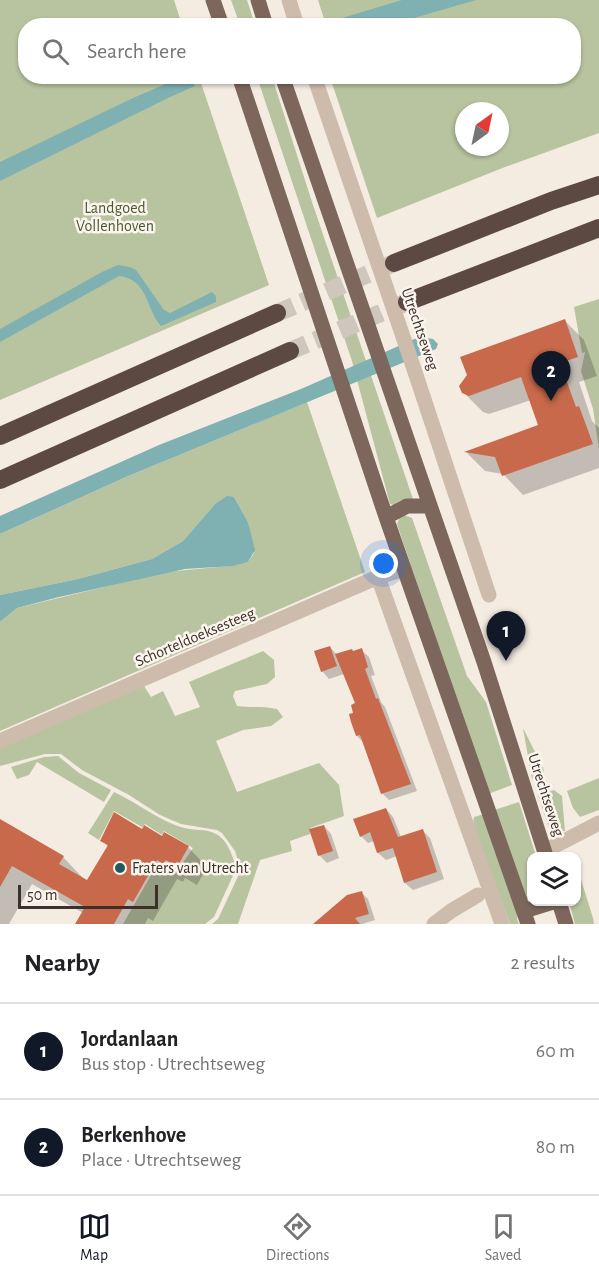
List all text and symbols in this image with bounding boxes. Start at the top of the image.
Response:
search box [18,18,581,84]
icon: search [39,35,72,68]
text: Search here [87,40,186,62]
north arrow [455,102,509,156]
park label: Landgoed Vollenhoven [76,200,154,234]
street label: Utrechtseweg [398,286,442,372]
pin: 2 [532,352,570,401]
your location [369,549,398,578]
street label: Schorteldoeksesteeg [133,605,257,669]
pin: 1 [486,612,526,661]
street label: Utrechtseweg [525,752,567,839]
map controls [527,852,581,906]
button: layers [527,852,581,906]
place label: Fraters van Utrecht [132,860,249,876]
marker: Fraters van Utrecht [113,861,127,875]
scale bar [18,882,158,910]
text: 50 m [27,887,58,903]
text: Nearby [24,950,100,976]
text: 2 results [511,953,575,973]
text: Jordanlaan [81,1028,178,1050]
text: 1 [40,1041,47,1061]
text: 60 m [536,1041,575,1061]
text: Bus stop · Utrechtseweg [81,1054,265,1074]
text: Berkenhove [81,1124,186,1146]
text: 2 [39,1137,48,1157]
text: 80 m [536,1137,575,1157]
text: Place · Utrechtseweg [81,1150,241,1170]
tab: Map [78,1210,111,1265]
tab: Directions [266,1210,330,1265]
tab: Saved [485,1210,521,1265]

